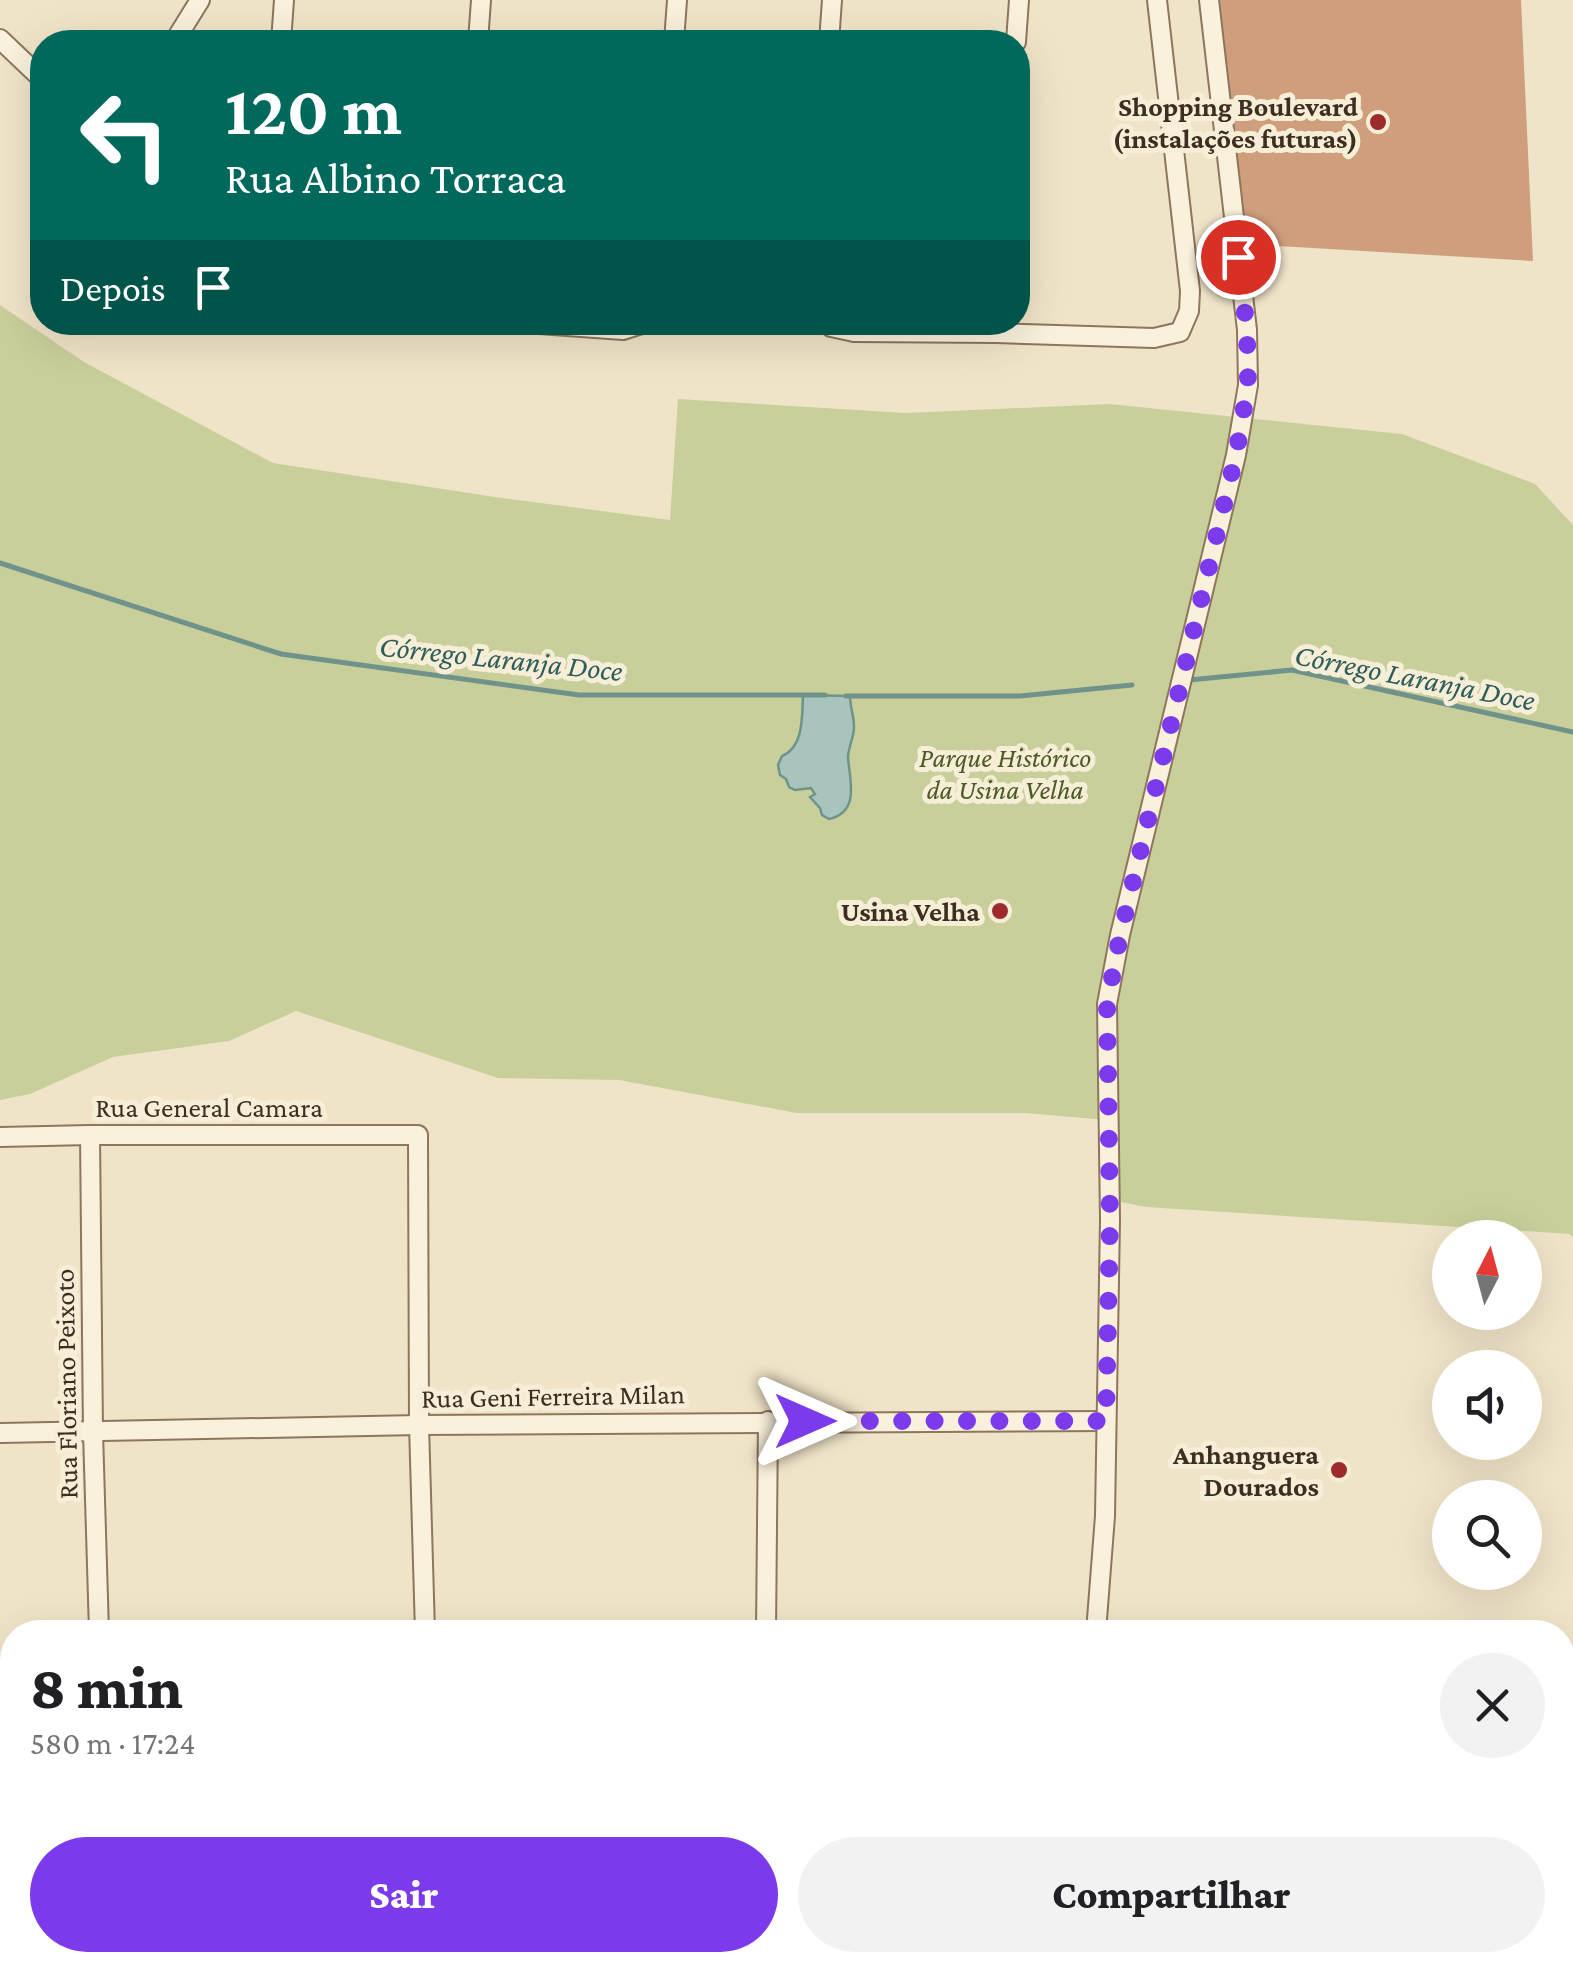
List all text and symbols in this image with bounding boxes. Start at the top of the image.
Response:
icon: left [60,70,190,200]
text: 120 m [225,71,402,149]
place label: Shopping Boulevard (instalações futuras) [1112,91,1359,155]
marker: Shopping Boulevard (instalações futuras) [1367,111,1389,133]
text: Rua Albino Torraca [225,153,566,203]
pin [1196,215,1281,300]
icon: arrive [1211,230,1266,285]
icon: arrive [186,260,241,315]
text: Depois [60,267,166,309]
water label: Córrego Laranja Doce [378,629,624,688]
water label: Córrego Laranja Doce [1292,638,1538,717]
park label: Parque Histórico da Usina Velha [919,742,1091,805]
place label: Usina Velha [841,896,980,927]
marker: Usina Velha [989,900,1011,922]
street label: Rua General Camara [95,1092,323,1123]
north arrow [1432,1220,1542,1330]
map controls [1432,1220,1542,1590]
street label: Rua Floriano Peixoto [48,1269,84,1499]
button: sound [1432,1350,1542,1460]
position arrow [753,1369,857,1473]
street label: Rua Geni Ferreira Milan [421,1378,685,1414]
place label: Anhanguera Dourados [1172,1439,1319,1502]
marker: Anhanguera Dourados [1328,1459,1350,1481]
button: search [1432,1480,1542,1590]
button: close [1440,1653,1545,1758]
text: 8 min [30,1654,183,1721]
text: 580 m · 17:24 [30,1725,196,1761]
button: Sair [30,1837,778,1952]
button: Compartilhar [798,1837,1545,1952]

